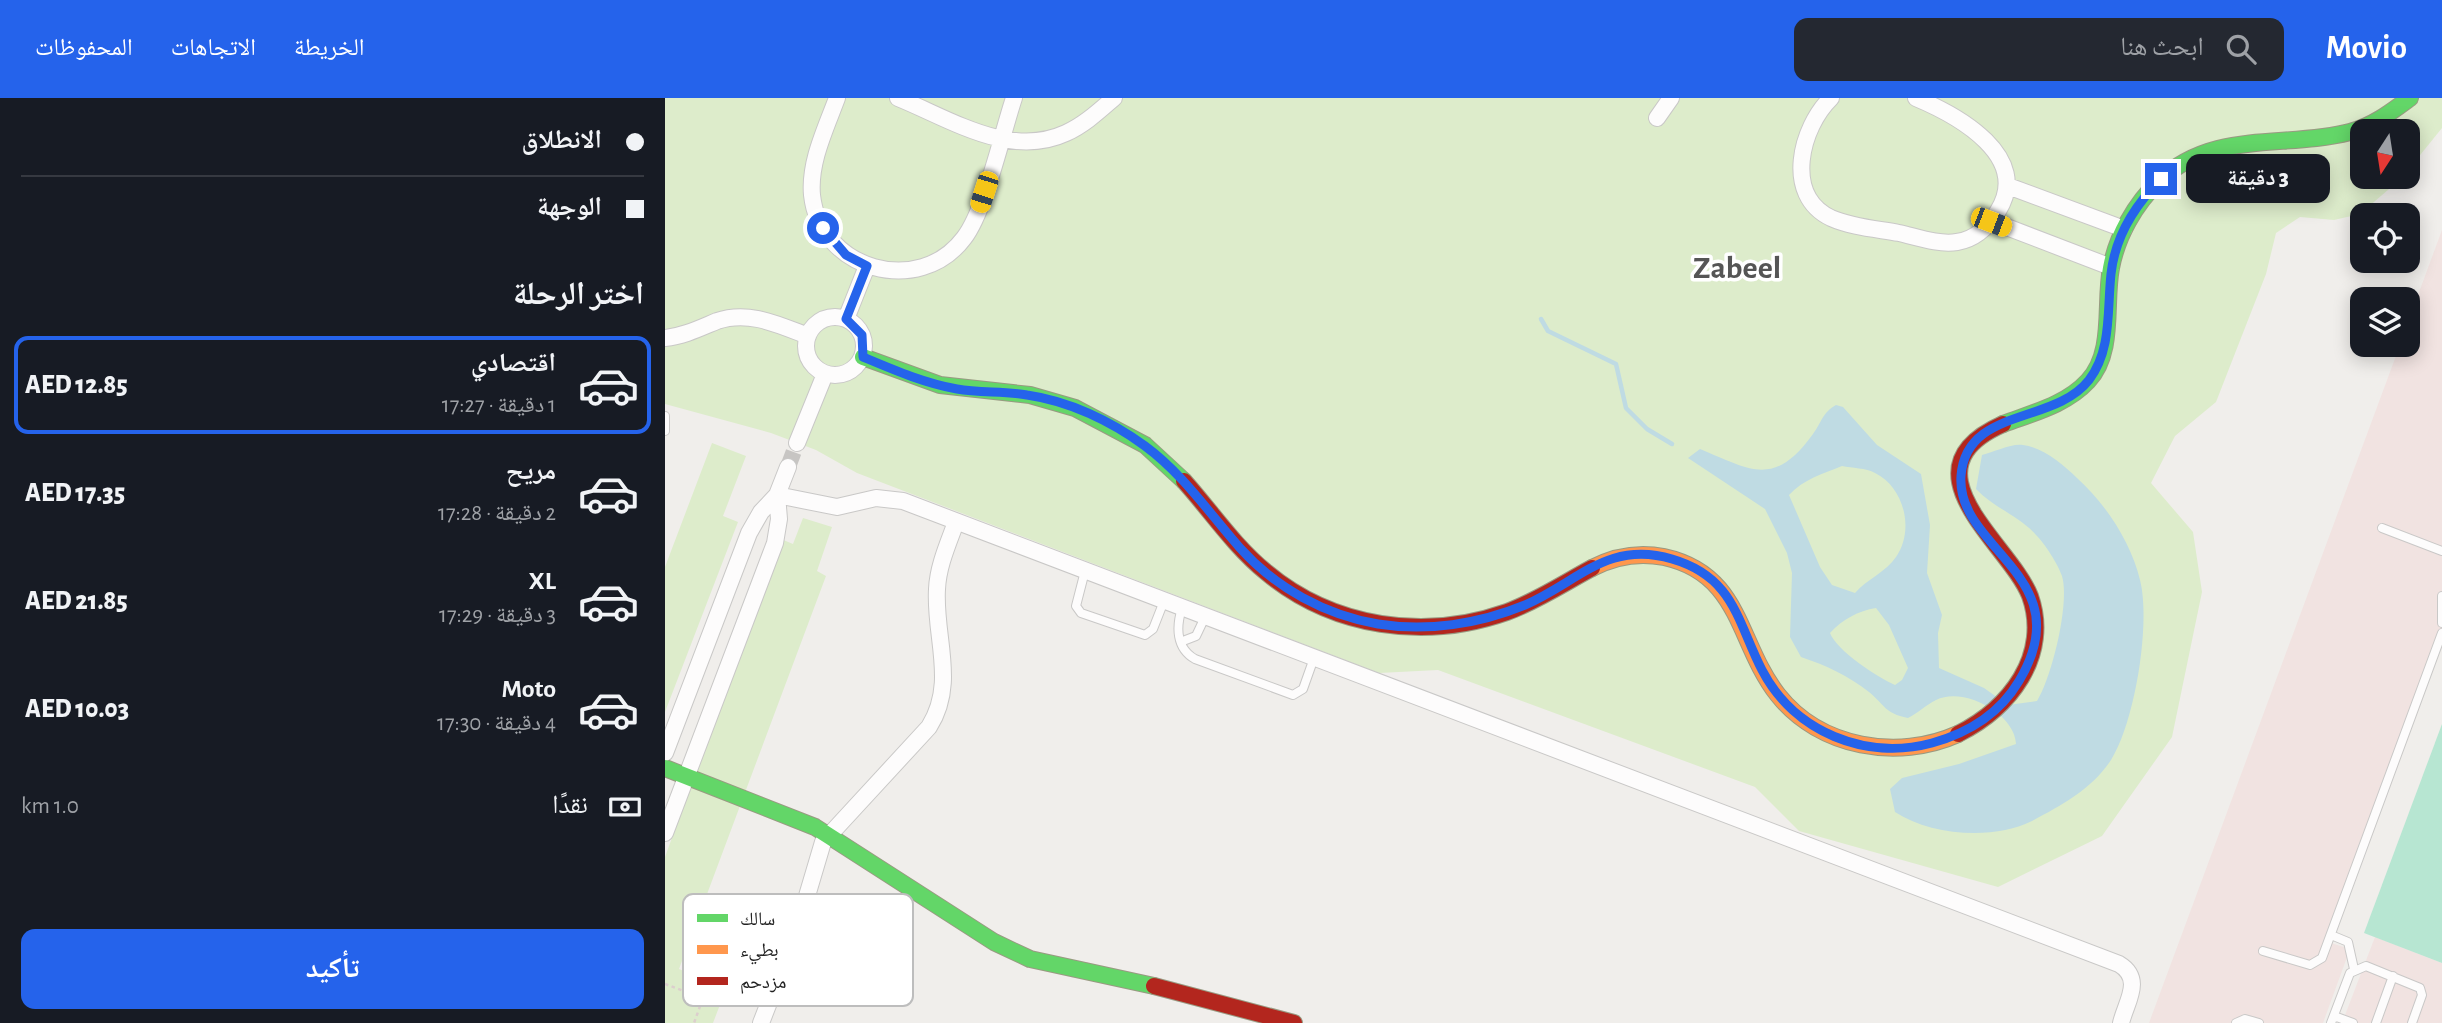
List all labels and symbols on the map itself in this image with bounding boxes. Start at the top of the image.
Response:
north arrow [2350,119,2420,189]
callout: 3 دقيقة [2185,154,2329,204]
route end [2145,163,2177,195]
car [968,169,1001,215]
car [1968,205,2015,239]
route start [807,212,839,244]
district label: Zabeel [1693,252,1781,284]
legend [683,894,913,1006]
text: سالك [740,910,775,929]
text: بطيء [740,941,779,965]
text: مزدحم [740,973,786,994]

